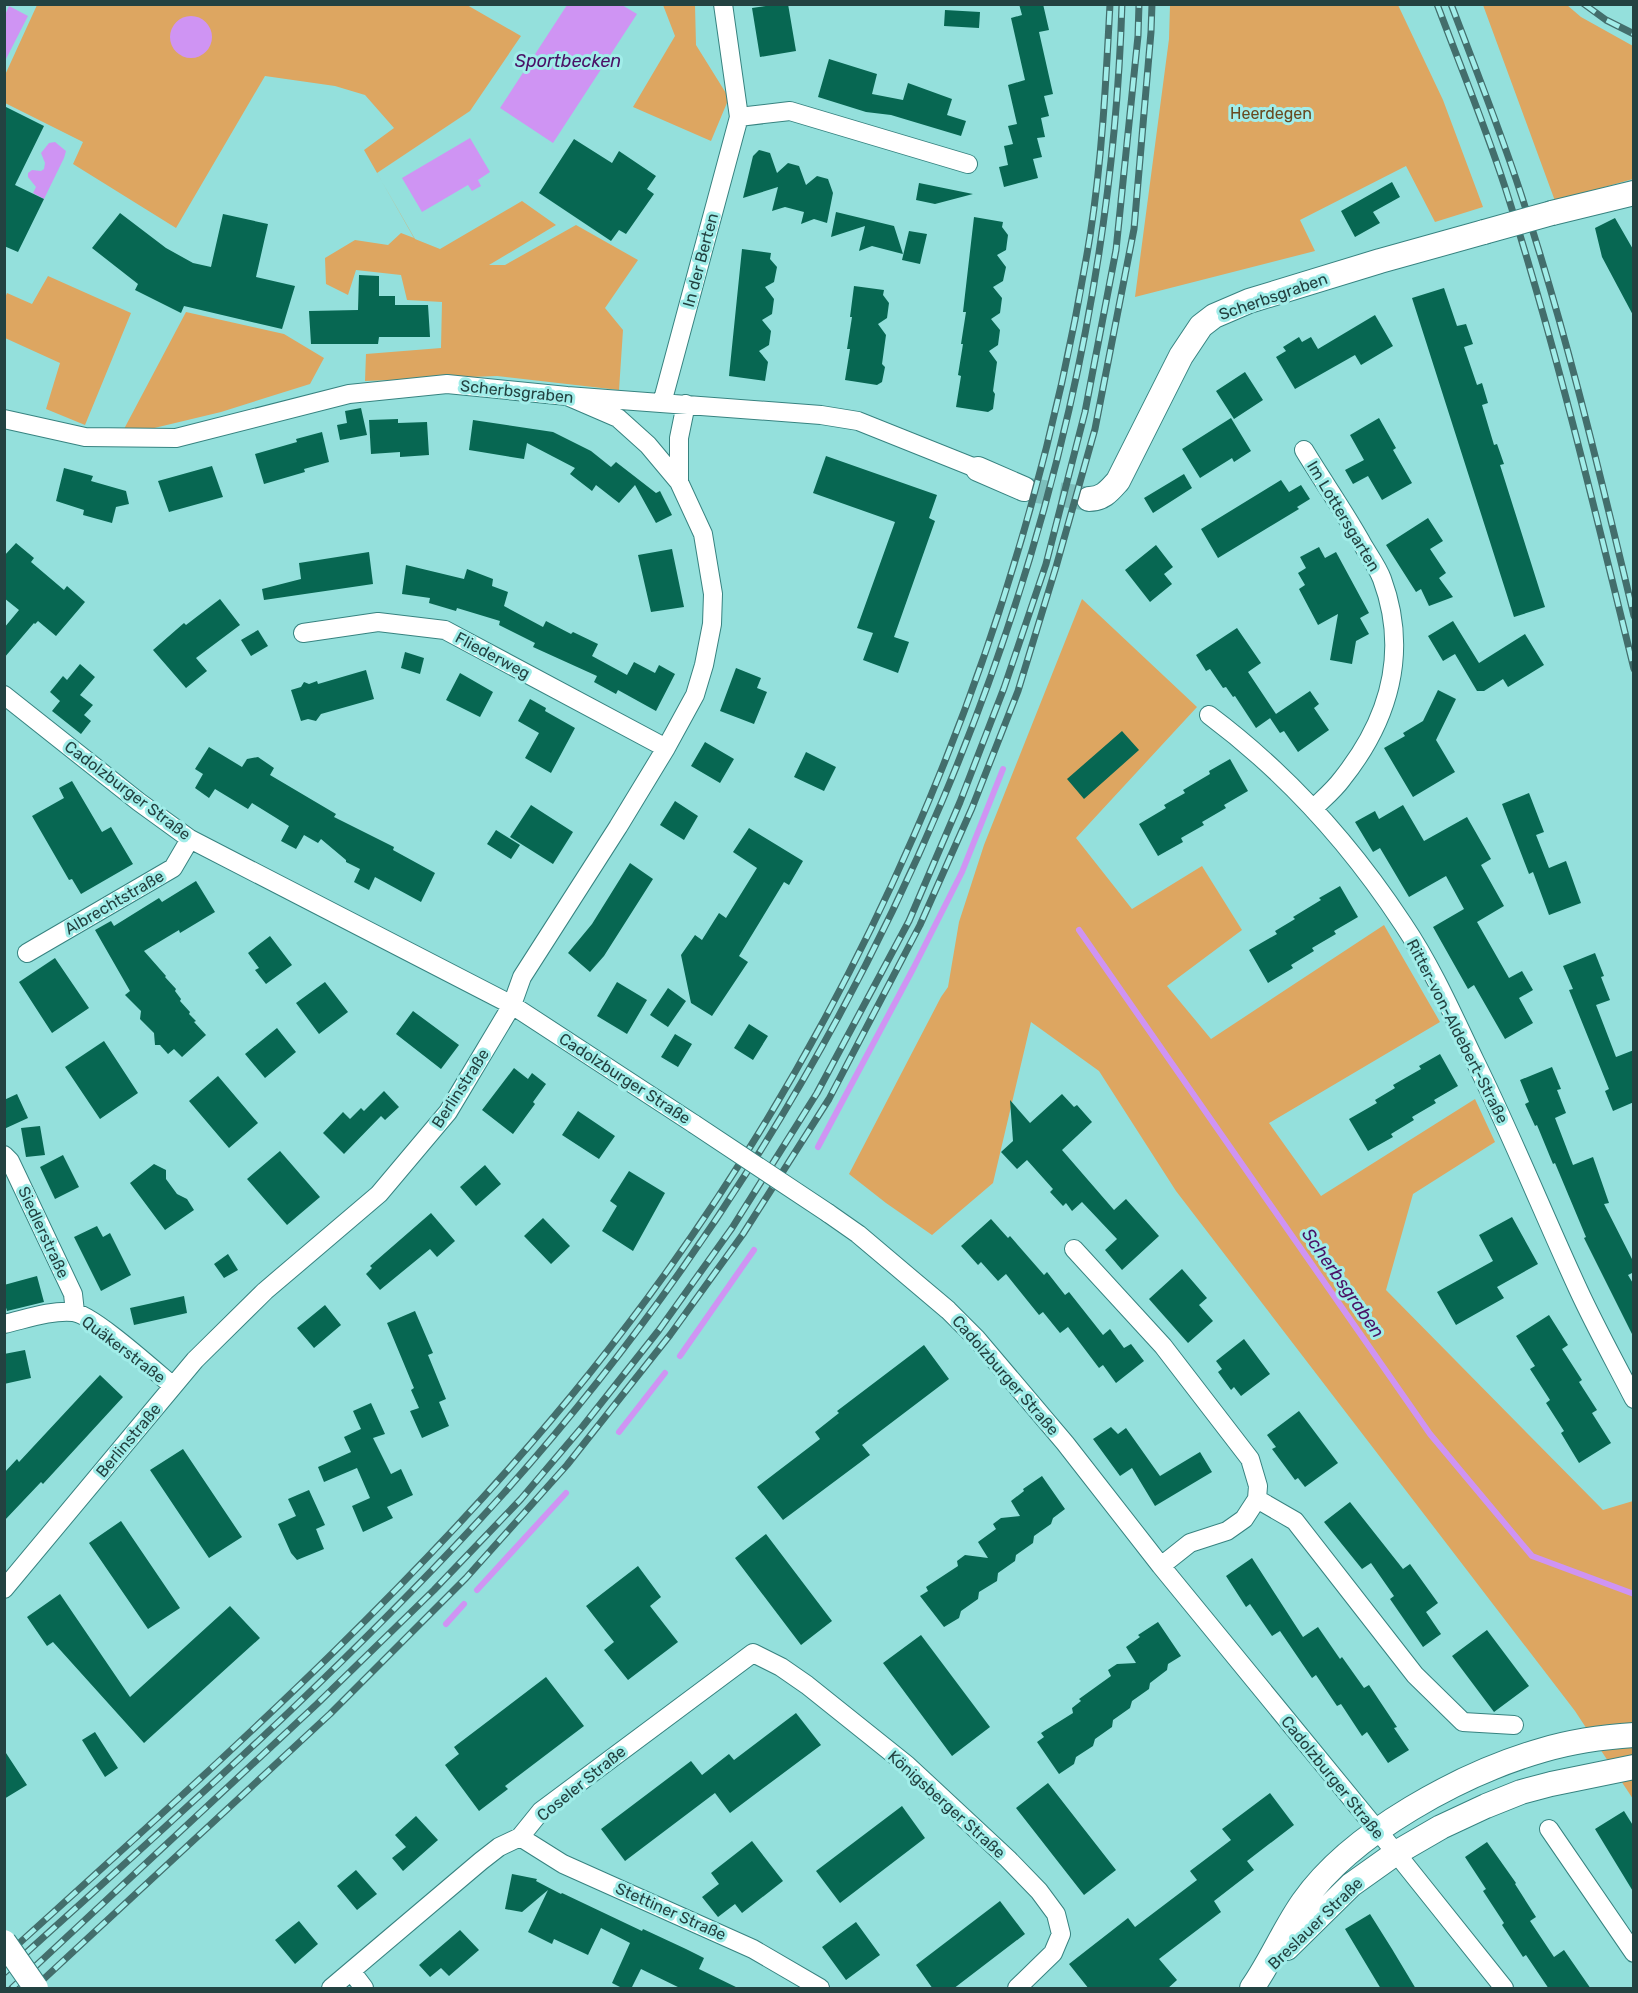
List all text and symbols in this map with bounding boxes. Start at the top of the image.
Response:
water label: Sportbecken [515,50,621,72]
park label: Heerdegen [1230,104,1312,123]
street label: In der Berten [679,211,722,309]
street label: Scherbsgraben [1216,269,1330,324]
street label: Scherbsgraben [459,376,575,407]
street label: Im Lottersgarten [1303,458,1384,575]
street label: Fliederweg [452,628,533,683]
street label: Cadolzburger Straße [61,737,194,844]
street label: Albrechtstraße [61,866,167,938]
street label: Ritter-von-Aldebert-Straße [1403,936,1512,1126]
street label: Cadolzburger Straße [555,1029,694,1128]
street label: Berlinstraße [428,1045,493,1132]
street label: Siedlerstraße [14,1183,73,1281]
water label: Scherbsgraben [1297,1224,1389,1342]
street label: Cadolzburger Straße [948,1311,1063,1439]
street label: Quäkerstraße [78,1312,169,1387]
street label: Berlinstraße [92,1399,165,1481]
street label: Cadolzburger Straße [1277,1712,1388,1843]
street label: Coseler Straße [533,1742,630,1825]
street label: Königsberger Straße [884,1747,1009,1862]
street label: Breslauer Straße [1264,1873,1367,1973]
street label: Stettiner Straße [612,1879,729,1944]

